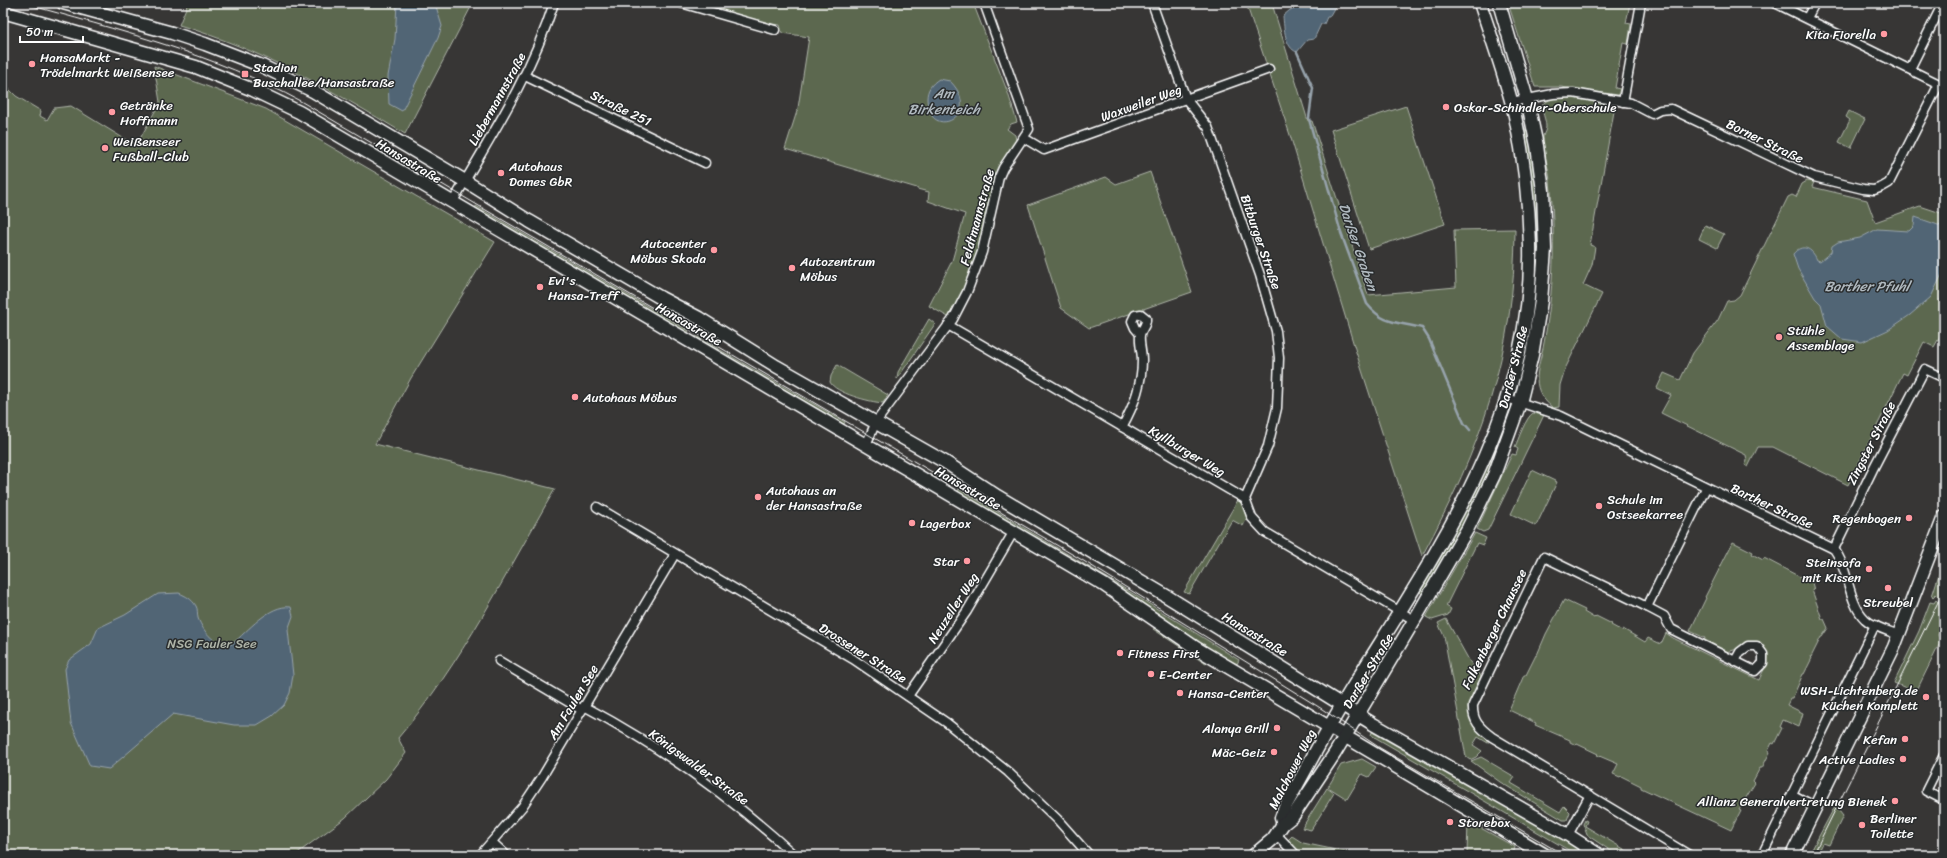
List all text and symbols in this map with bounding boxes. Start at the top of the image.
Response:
scale bar [20,18,83,44]
text: 50 m [26,21,53,43]
place label: Kita Fiorella [1806,23,1876,46]
marker: Kita Fiorella [1879,29,1889,39]
place label: HansaMarkt - Trödelmarkt Weißensee [40,46,175,84]
street label: Liebermannstraße [462,48,532,150]
place label: Stadion Buschallee/Hansastraße [253,56,395,94]
marker: HansaMarkt - Trödelmarkt Weißensee [27,59,37,69]
marker: Stadion Buschallee/Hansastraße [240,69,250,79]
street label: Waxweiler Weg [1097,78,1185,128]
water label: Am Birkenteich [908,81,982,122]
street label: Straße 251 [586,83,656,133]
place label: Getränke Hoffmann [120,94,178,132]
place label: Oskar-Schindler-Oberschule [1454,96,1617,119]
marker: Oskar-Schindler-Oberschule [1441,102,1451,112]
marker: Getränke Hoffmann [107,107,117,117]
street label: Borner Straße [1722,112,1808,170]
place label: Weißenseer Fußball-Club [113,130,189,168]
street label: Hansastraße [371,132,447,190]
marker: Weißenseer Fußball-Club [100,143,110,153]
place label: Autohaus Domes GbR [508,155,572,193]
street label: Feldtmannstraße [953,166,1001,268]
marker: Autohaus Domes GbR [496,168,506,178]
street label: Bitburger Straße [1234,191,1288,293]
water label: Darßer Graben [1331,200,1385,296]
place label: Autocenter Möbus Skoda [630,232,707,270]
marker: Autocenter Möbus Skoda [709,245,719,255]
place label: Autozentrum Möbus [799,250,875,288]
marker: Autozentrum Möbus [787,263,797,273]
place label: Evi's Hansa-Treff [548,269,621,307]
water label: Barther Pfuhl [1824,274,1913,299]
marker: Evi's Hansa-Treff [535,282,545,292]
street label: Hansastraße [651,296,727,353]
place label: Stühle Assemblage [1786,319,1854,357]
street label: Darßer Straße [1492,323,1535,411]
marker: Stühle Assemblage [1774,332,1784,342]
place label: Autohaus Möbus [582,386,677,409]
marker: Autohaus Möbus [570,392,580,402]
street label: Zingster Straße [1840,397,1902,489]
street label: Kyllburger Weg [1144,419,1230,483]
street label: Hansastraße [930,460,1006,517]
street label: Barther Straße [1727,477,1818,535]
place label: Autohaus an der Hansastraße [765,479,863,517]
place label: Schule im Ostseekarree [1607,488,1684,526]
marker: Autohaus an der Hansastraße [753,492,763,502]
marker: Schule im Ostseekarree [1594,501,1604,511]
place label: Regenbogen [1833,507,1901,530]
place label: Lagerbox [920,512,971,535]
marker: Regenbogen [1904,513,1914,523]
marker: Lagerbox [907,518,917,528]
place label: Star [933,550,960,573]
place label: Steinsofa mit Kissen [1802,551,1861,589]
marker: Star [962,556,972,566]
street label: Falkenberger Chaussee [1455,564,1533,693]
marker: Steinsofa mit Kissen [1864,564,1874,574]
street label: Neuzeller Weg [921,567,985,648]
marker: Streubel [1883,583,1893,593]
place label: Streubel [1863,591,1913,614]
street label: Hansastraße [1217,605,1293,663]
street label: Drossener Straße [814,617,912,690]
street label: Darßer Straße [1336,628,1400,713]
park label: NSG Fauler See [167,632,257,655]
place label: Fitness First [1128,642,1200,665]
marker: Fitness First [1115,648,1125,658]
street label: Am Faulen See [541,660,605,745]
place label: E-Center [1159,663,1212,686]
marker: E-Center [1146,669,1156,679]
place label: WSH-Lichtenberg.de Küchen Komplett [1800,679,1918,717]
place label: Hansa-Center [1188,682,1269,705]
marker: Hansa-Center [1175,688,1185,698]
marker: WSH-Lichtenberg.de Küchen Komplett [1921,692,1931,702]
place label: Alanya Grill [1201,717,1269,740]
street label: Königswalder Straße [644,723,754,812]
marker: Alanya Grill [1272,723,1282,733]
street label: Malchower Weg [1262,724,1322,813]
place label: Kefan [1863,728,1897,751]
marker: Kefan [1900,734,1910,744]
place label: Mäc-Geiz [1212,741,1267,764]
marker: Mäc-Geiz [1269,747,1279,757]
place label: Active Ladies [1818,748,1895,771]
marker: Active Ladies [1898,754,1908,764]
place label: Allianz Generalvertretung Bienek [1696,790,1887,813]
marker: Allianz Generalvertretung Bienek [1890,796,1900,806]
place label: Berliner Toilette [1870,807,1917,845]
place label: Storebox [1458,811,1511,834]
marker: Storebox [1445,817,1455,827]
marker: Berliner Toilette [1857,820,1867,830]

